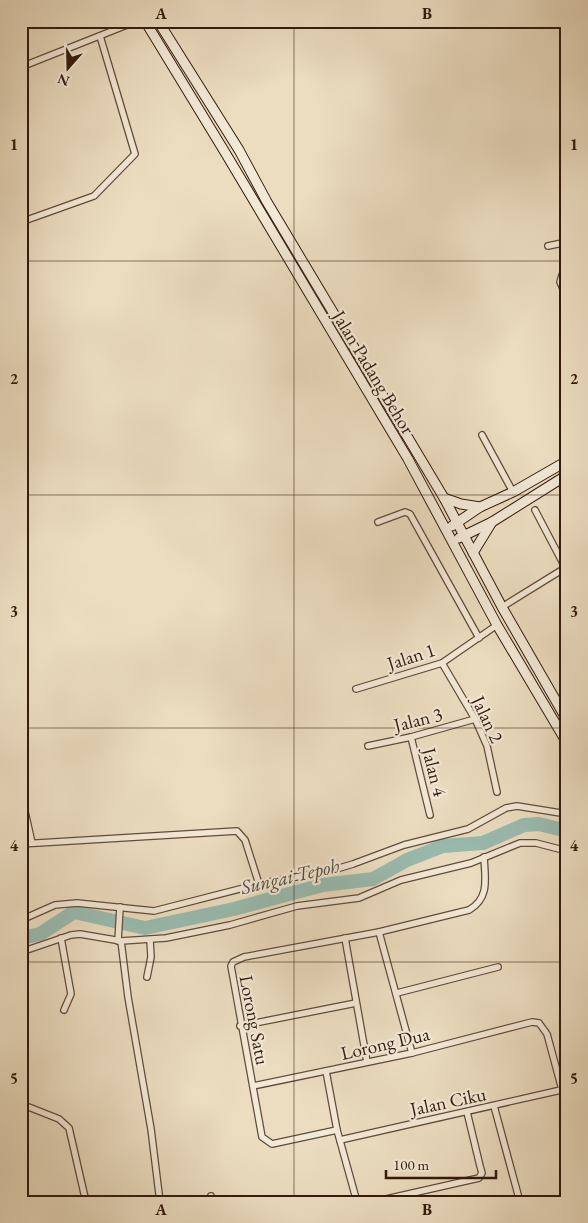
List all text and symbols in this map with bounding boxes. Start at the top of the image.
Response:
text: A [154,3,167,24]
text: B [422,3,432,24]
north arrow [42,42,92,92]
text: N [55,70,72,91]
text: 1 [10,134,18,155]
text: 1 [570,134,578,155]
street label: Jalan Padang Behor [326,304,421,439]
text: 2 [10,368,19,389]
text: 2 [570,368,579,389]
text: 3 [10,601,18,622]
text: 3 [570,601,578,622]
street label: Jalan 1 [382,637,438,677]
street label: Jalan 2 [465,690,509,747]
street label: Jalan 3 [389,701,445,738]
street label: Jalan 4 [416,743,453,800]
text: 4 [10,835,19,856]
text: 4 [570,835,579,856]
water label: Sungai Tepoh [237,852,342,900]
street label: Lorong Satu [234,973,275,1067]
street label: Lorong Dua [338,1021,432,1066]
text: 5 [10,1068,18,1089]
text: 5 [570,1068,578,1089]
street label: Jalan Ciku [406,1081,488,1122]
scale bar [386,1148,496,1180]
text: 100 m [393,1155,430,1174]
text: A [154,1199,167,1220]
text: B [422,1199,432,1220]

